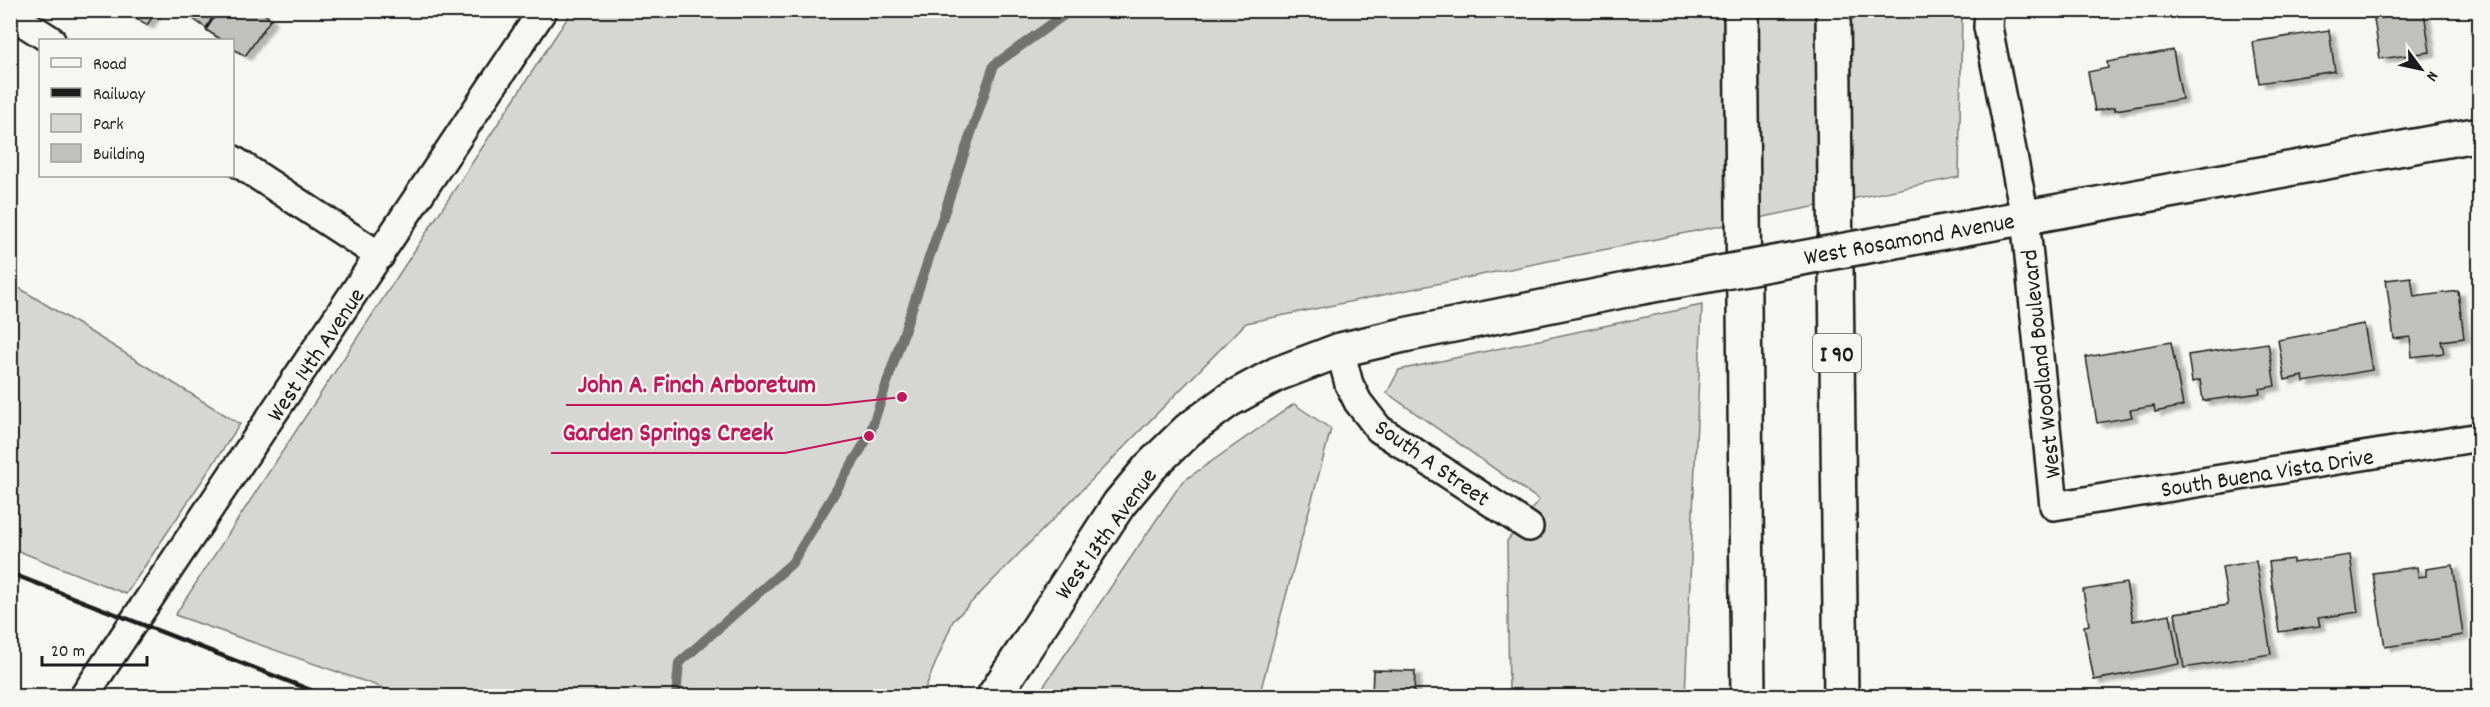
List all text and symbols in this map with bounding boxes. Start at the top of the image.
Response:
legend [39,39,234,177]
north arrow [2391,39,2451,99]
text: Road [93,53,127,78]
text: N [2420,66,2443,85]
text: Railway [93,83,146,108]
text: Park [93,113,124,138]
text: Building [93,143,145,168]
street label: West Rosamond Avenue [1802,206,2017,276]
street label: West Woodland Boulevard [2014,247,2072,480]
street label: West 14th Avenue [260,282,375,429]
road number: I 90 [1813,334,1861,372]
callout: John A. Finch Arboretum [566,361,828,405]
text: John A. Finch Arboretum [578,368,816,405]
callout: Garden Springs Creek [551,409,785,453]
street label: South A Street [1367,412,1496,517]
text: Garden Springs Creek [563,416,774,453]
street label: South Buena Vista Drive [2159,441,2376,509]
street label: West 13th Avenue [1048,462,1167,608]
scale bar [42,629,147,667]
text: 20 m [51,640,85,665]

